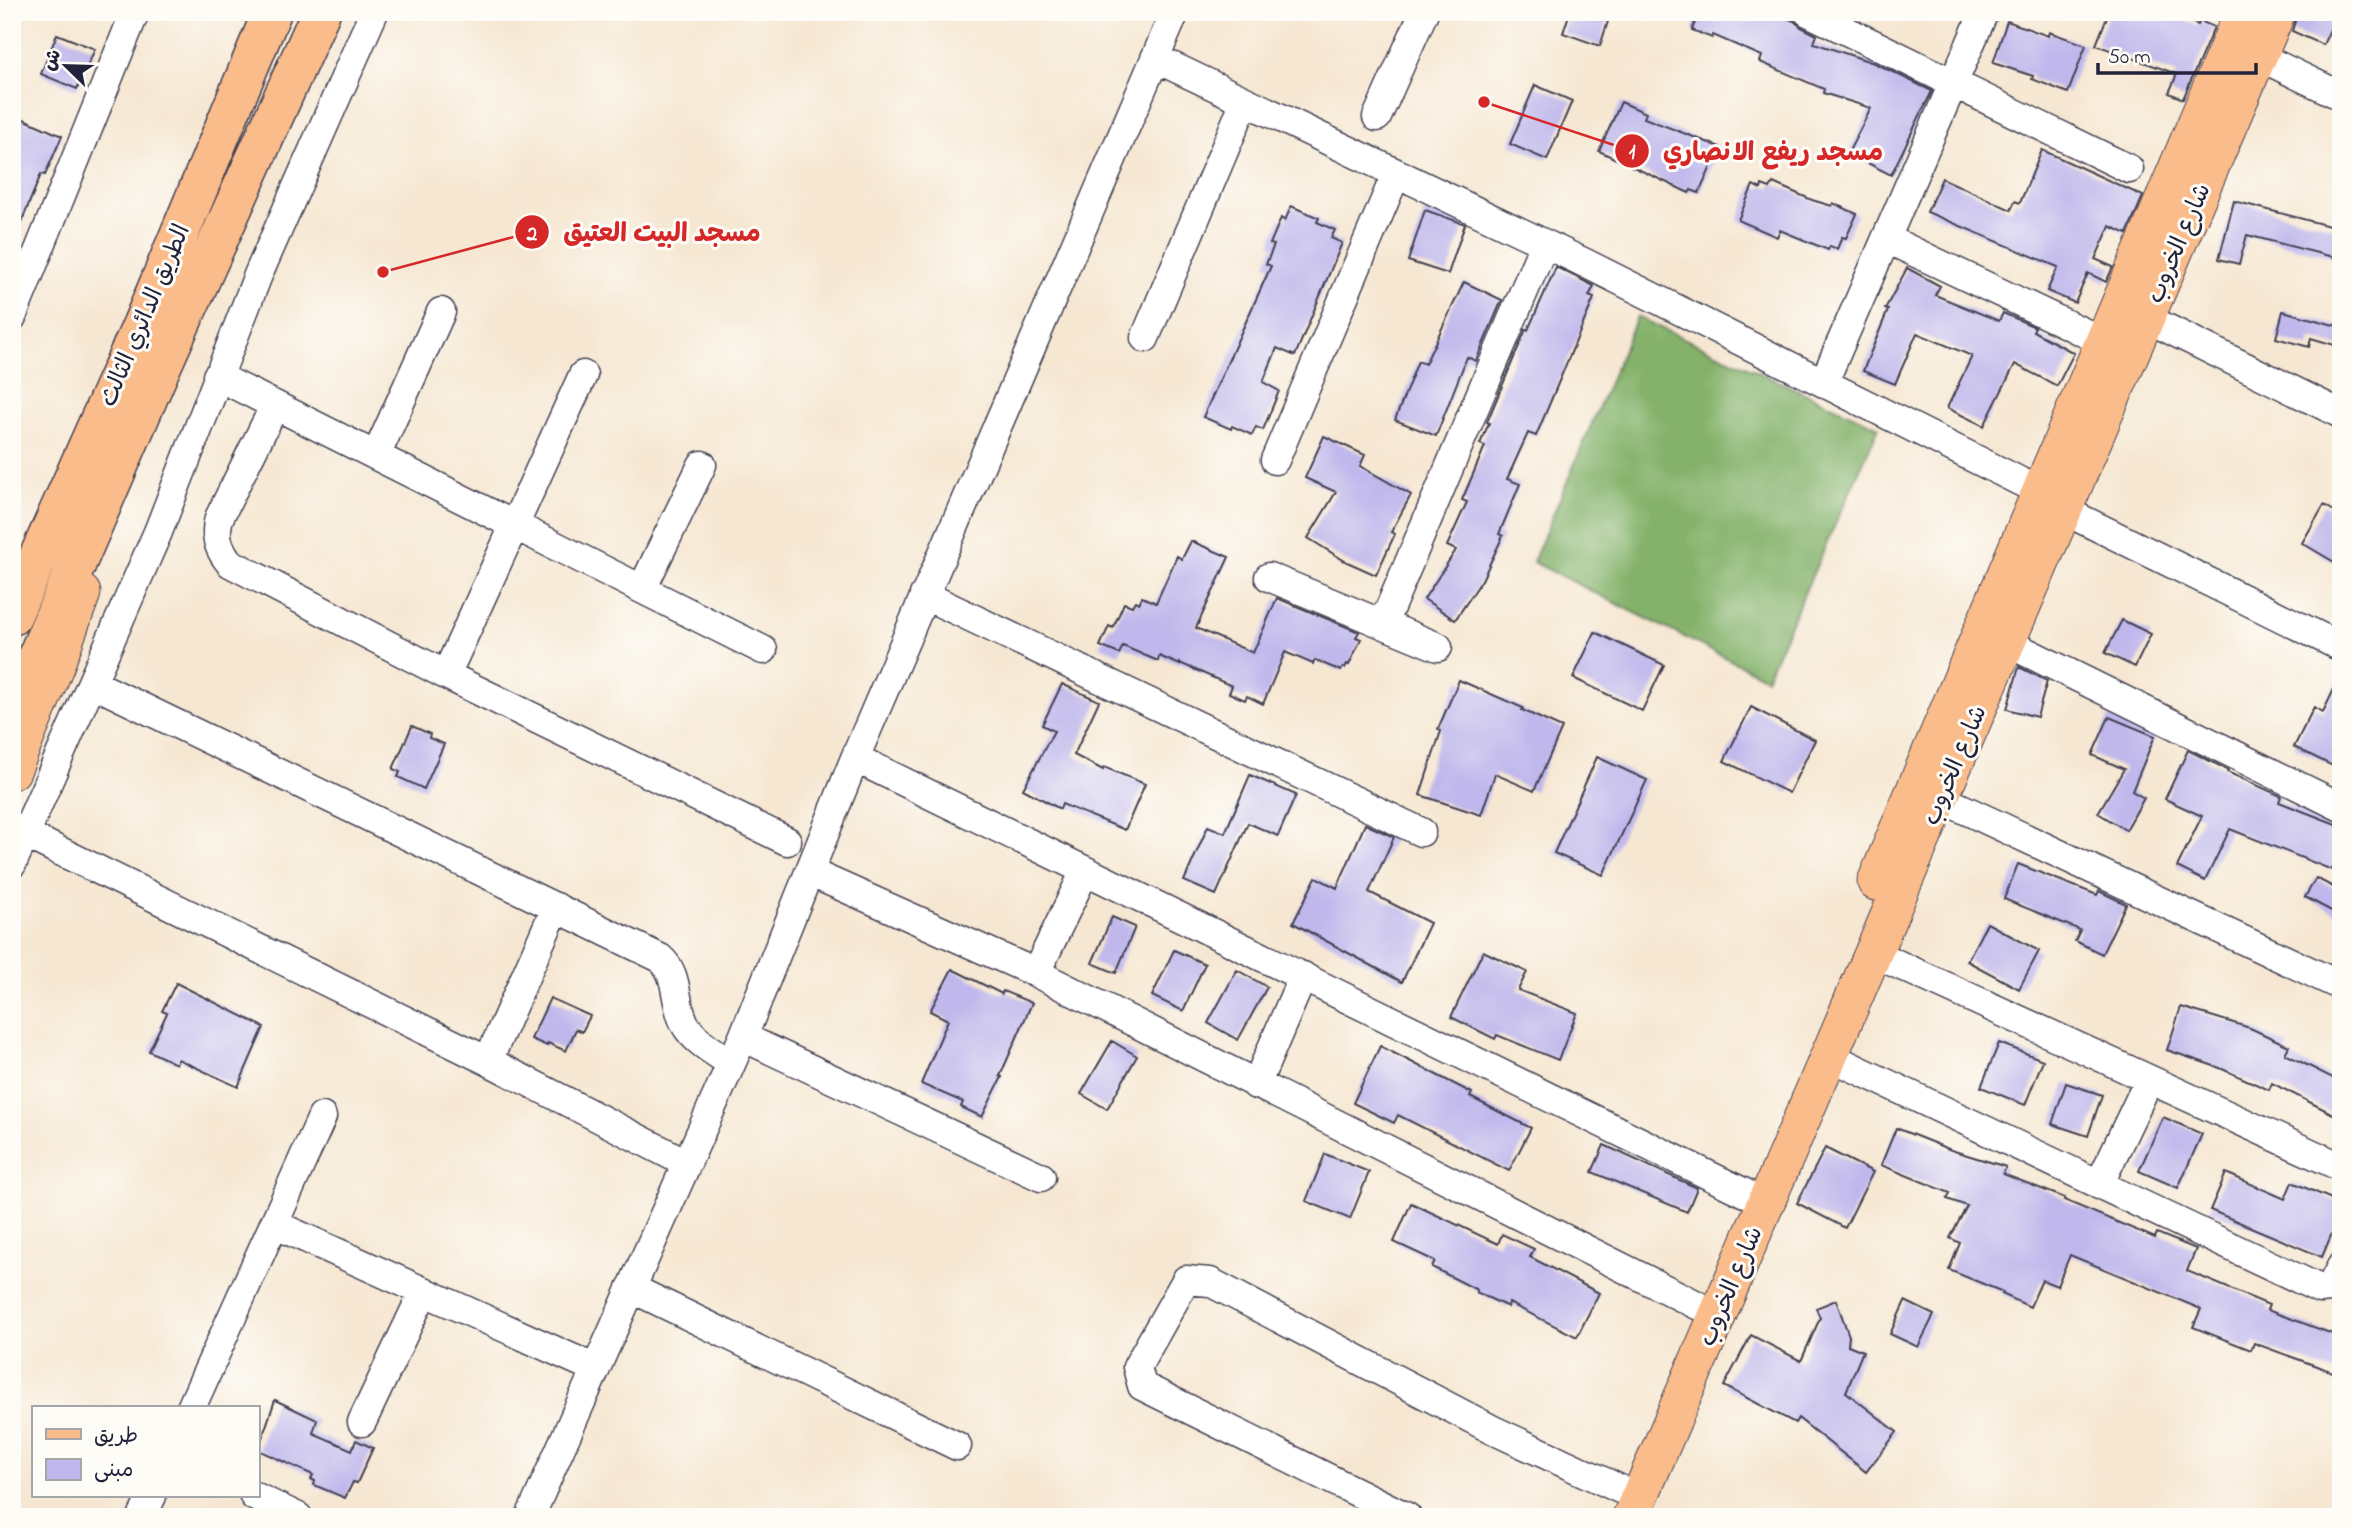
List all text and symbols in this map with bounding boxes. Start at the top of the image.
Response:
north arrow [32,32,102,102]
scale bar [2098,32,2255,76]
text: 50 m [2108,43,2151,73]
text: ش [36,45,69,75]
callout: مسجد ريفع الانصاري [1614,127,1897,174]
text: مسجد ريفع الانصاري [1663,135,1883,173]
text: 1 [1629,138,1636,168]
street label: شارع الخروب [2139,179,2221,309]
callout: مسجد البيت العتيق [515,209,775,256]
text: مسجد البيت العتيق [563,216,761,254]
street label: الطريق الدائري الثالث [92,219,201,413]
text: 2 [526,220,538,250]
street label: شارع الخروب [1915,701,1997,831]
street label: شارع الخروب [1691,1222,1773,1352]
legend [32,1406,259,1498]
text: طريق [94,1422,138,1452]
text: مبنى [94,1456,133,1486]

